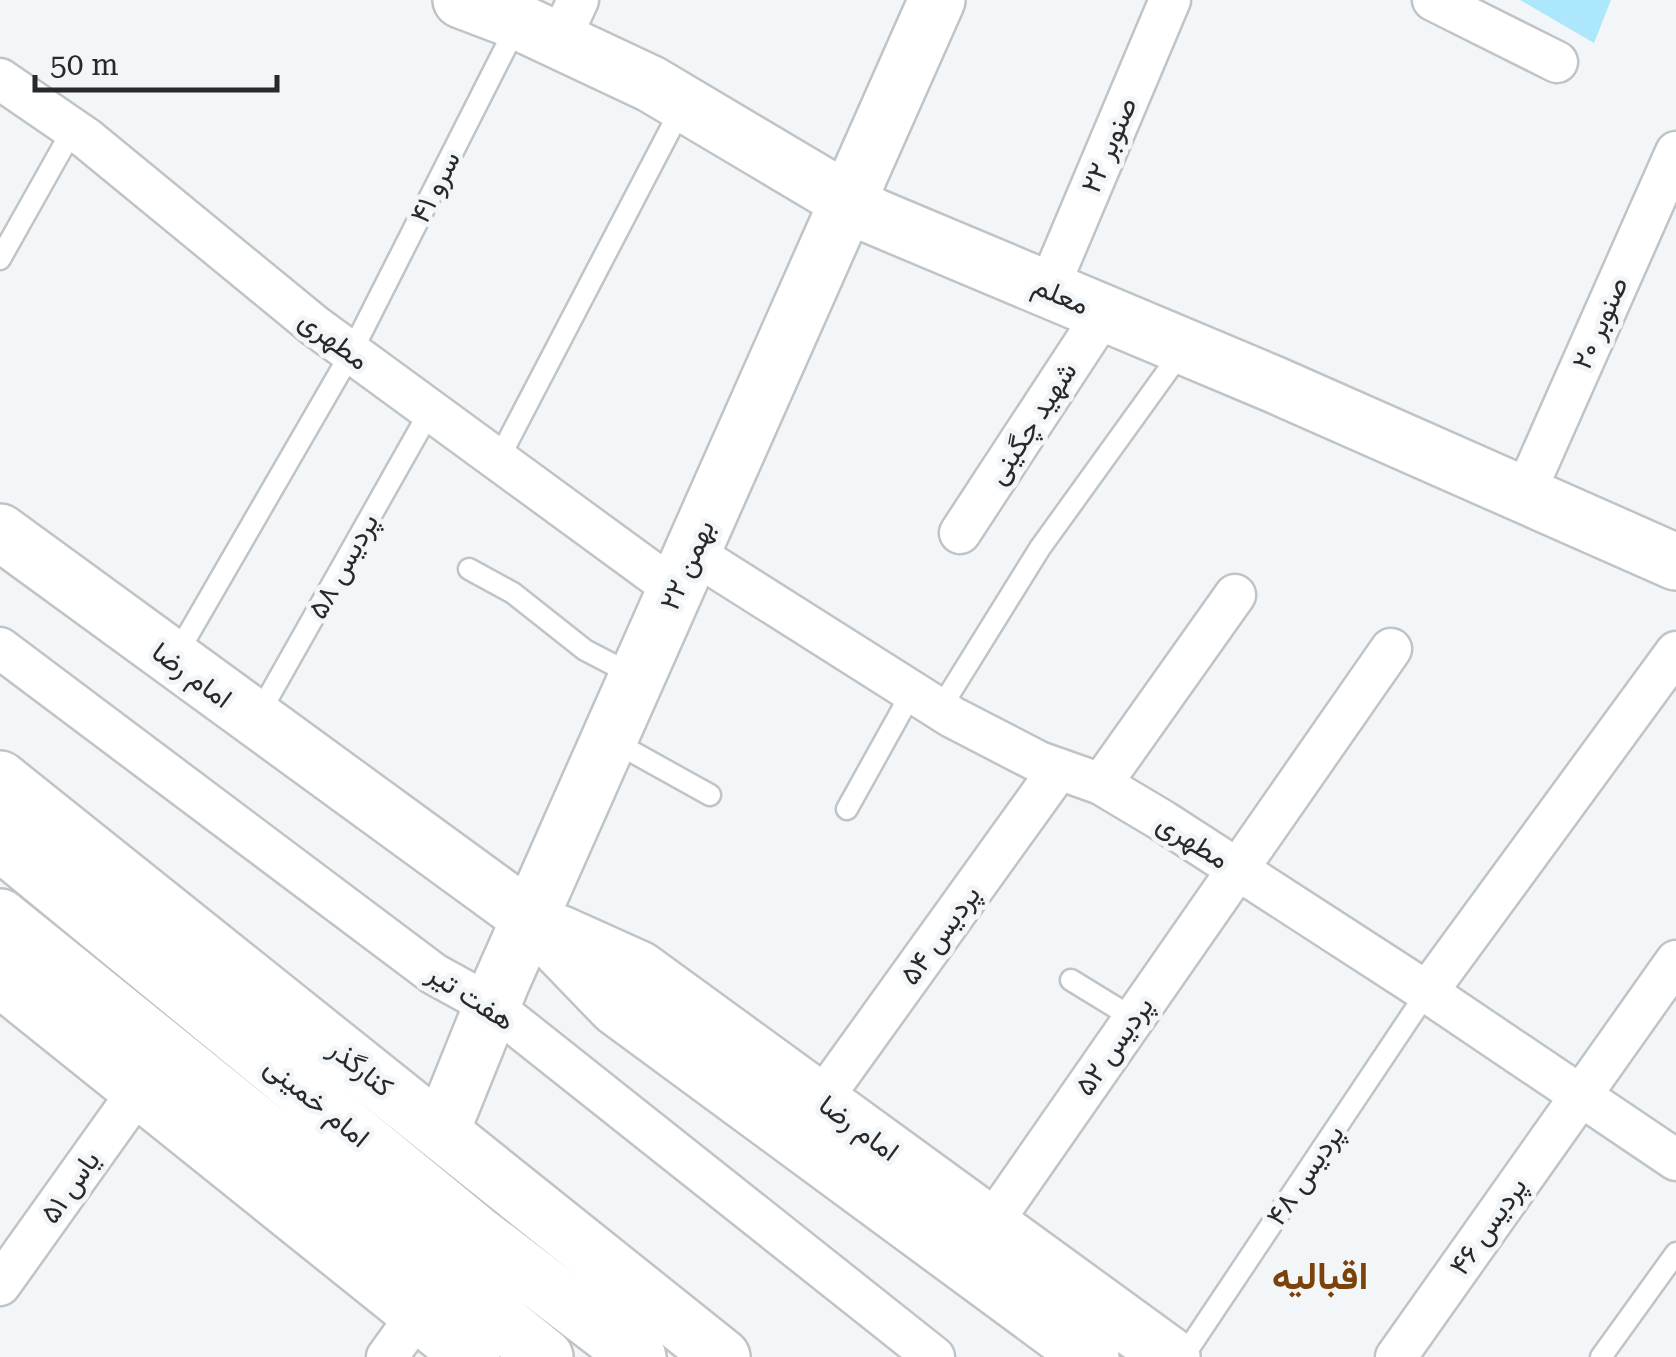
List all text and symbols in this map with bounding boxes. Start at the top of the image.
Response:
scale bar [35,30,278,92]
text: 50 m [50,47,119,82]
street label: صنوبر ۲۲ [1074,92,1145,198]
street label: سرو ۴۱ [403,146,468,229]
street label: معلم [1027,269,1094,323]
street label: صنوبر ۲۰ [1565,272,1636,375]
street label: مطهری [292,303,375,378]
street label: شهید چگینی [980,356,1085,491]
street label: پردیس ۵۸ [301,508,387,625]
street label: ۲۲ بهمن [653,515,722,615]
street label: امام رضا [144,635,238,717]
street label: مطهری [1151,806,1235,877]
street label: پردیس ۵۴ [893,879,989,992]
street label: هفت تیر [420,956,521,1038]
street label: پردیس ۵۲ [1068,990,1162,1103]
street label: کنارگذر [321,1032,400,1105]
street label: امام خمینی [257,1050,376,1156]
street label: امام رضا [811,1088,905,1170]
street label: پردیس ۴۸ [1259,1118,1352,1233]
street label: یاس ۵۱ [33,1144,107,1230]
street label: پردیس ۴۶ [1442,1171,1535,1282]
district label: اقبالیه [1272,1254,1368,1298]

